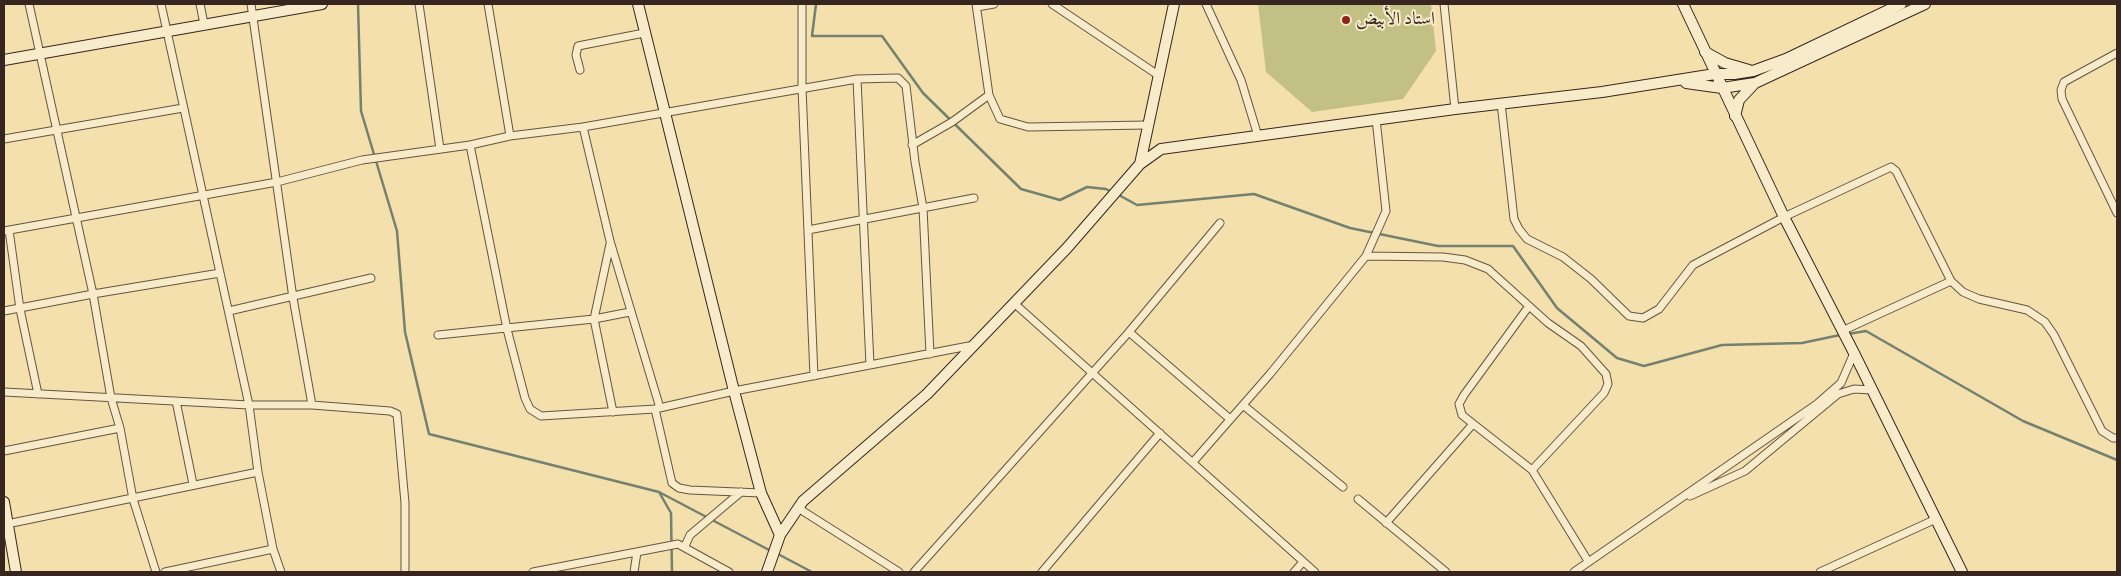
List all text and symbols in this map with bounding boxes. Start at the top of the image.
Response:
place label: استاد الأبيض [1356,9,1435,31]
marker: استاد الأبيض [1340,14,1352,26]

